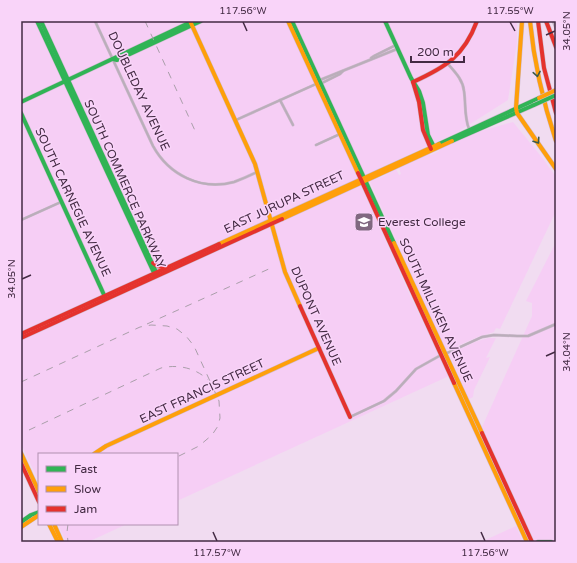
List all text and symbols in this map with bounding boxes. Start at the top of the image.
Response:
text: 117.56°W [219,5,267,17]
text: 117.55°W [486,5,534,17]
text: 34.05°N [561,11,573,51]
street label: DOUBLEDAY AVENUE [105,29,173,153]
scale bar [411,38,464,64]
text: 200 m [417,45,454,59]
one-way arrow [532,70,541,77]
street label: SOUTH COMMERCE PARKWAY [81,97,169,271]
street label: SOUTH CARNEGIE AVENUE [32,125,114,279]
one-way arrow [532,137,540,144]
street label: EAST JURUPA STREET [222,168,347,236]
school or university icon: Everest College [353,211,375,233]
place label: Everest College [378,215,466,229]
street label: SOUTH MILLIKEN AVENUE [396,236,476,385]
text: 34.05°N [6,259,18,299]
street label: DUPONT AVENUE [288,264,344,368]
text: 34.04°N [561,332,573,372]
street label: EAST FRANCIS STREET [137,356,267,426]
legend [38,453,178,525]
text: Fast [74,462,98,476]
text: Slow [74,482,101,496]
text: Jam [74,502,97,516]
text: 117.57°W [193,547,241,559]
text: 117.56°W [461,547,509,559]

